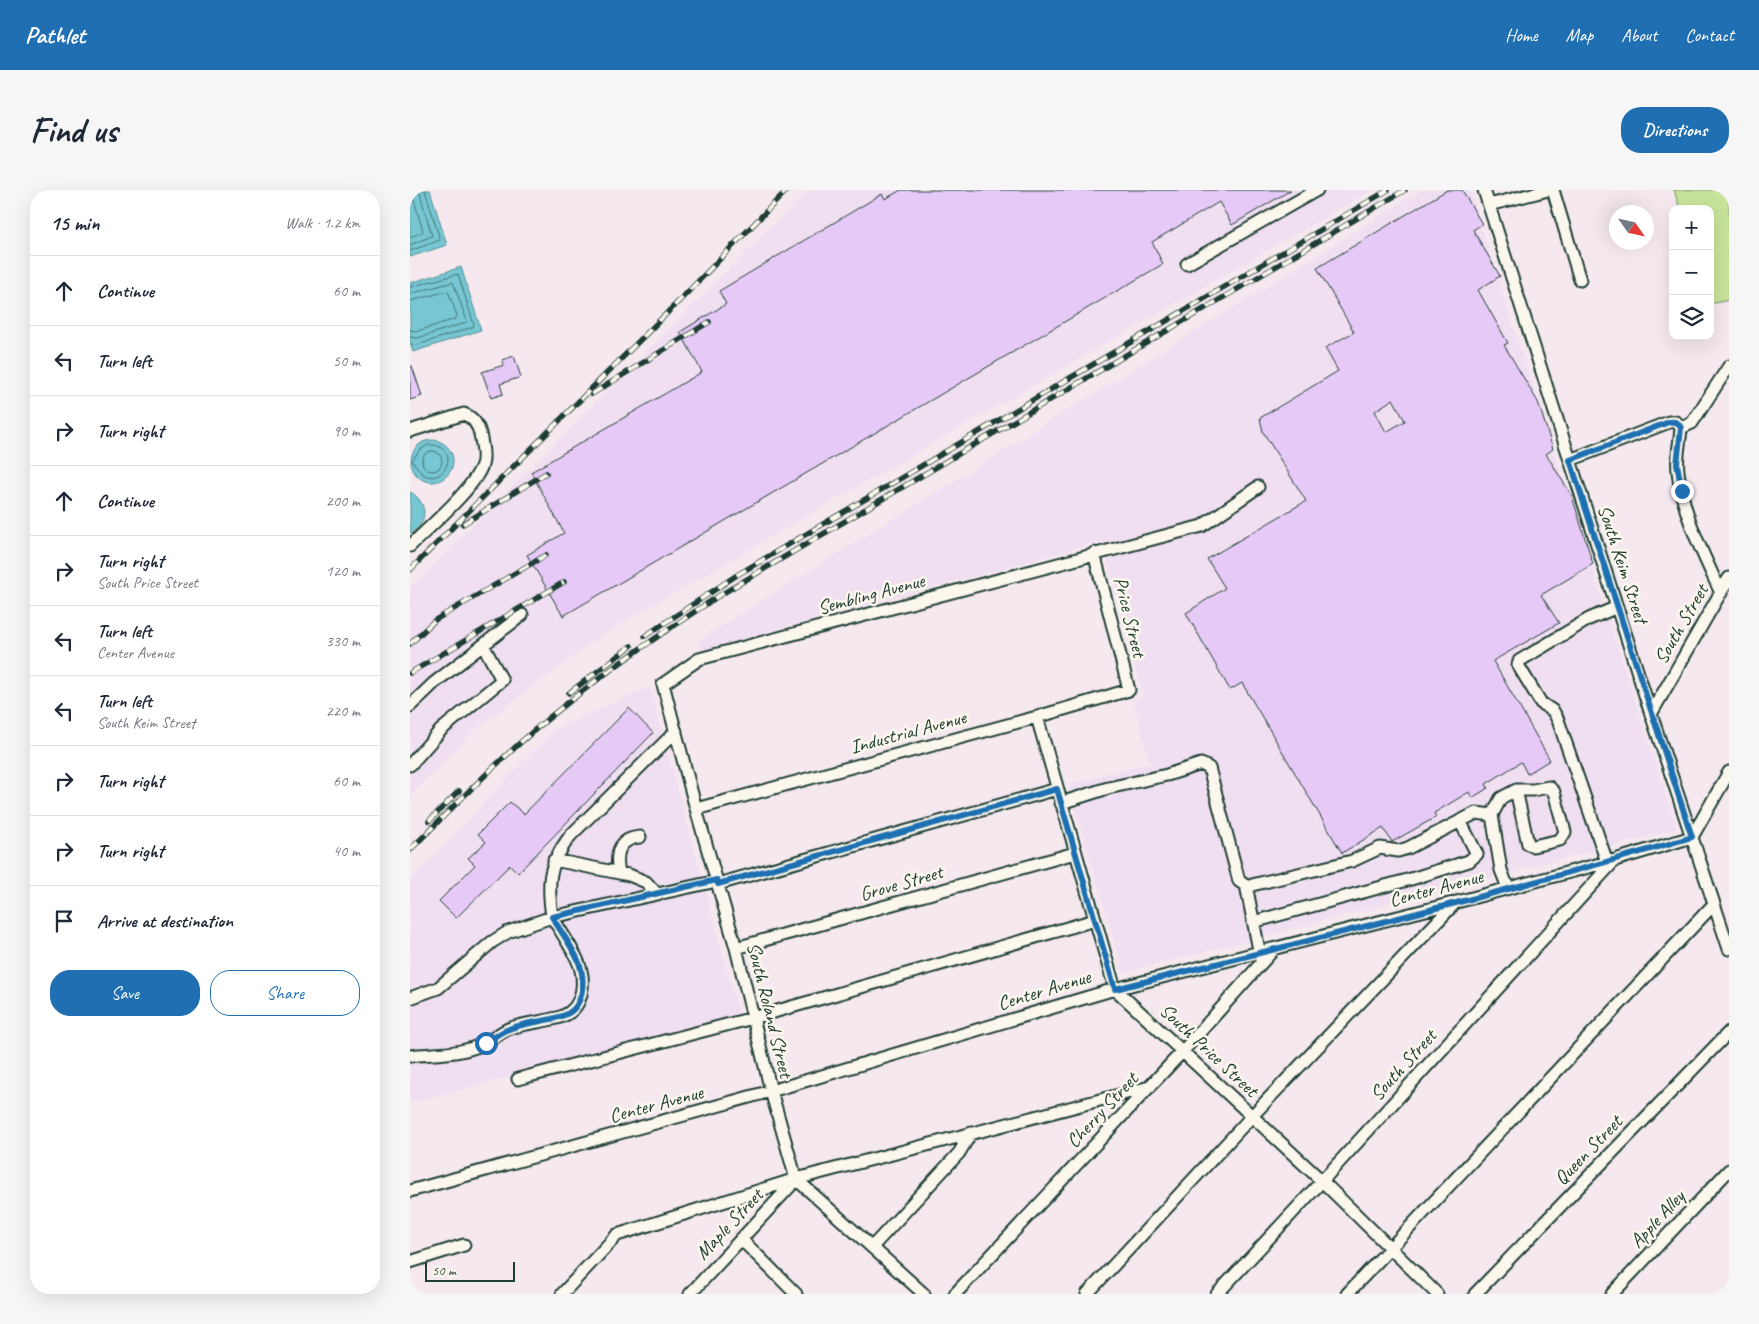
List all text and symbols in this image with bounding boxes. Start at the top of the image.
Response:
text: Pathlet [25,20,85,50]
text: Home [1505,24,1538,46]
text: Map [1566,24,1593,46]
text: About [1621,24,1657,46]
text: Contact [1685,24,1734,46]
button: Directions [1621,107,1729,153]
text: Find us [30,108,117,153]
north arrow [1609,205,1654,250]
map controls [1669,205,1714,340]
button: + [1669,205,1714,250]
text: 15 min [50,210,99,236]
text: Walk · 1.2 km [285,213,360,233]
button: − [1669,250,1714,295]
icon: ahead [50,277,78,305]
text: Continue [97,279,154,303]
text: 60 m [333,281,360,301]
button: layers [1669,295,1714,340]
icon: left [50,347,78,375]
text: Turn left [97,349,152,373]
text: 50 m [333,351,360,371]
icon: right [50,417,78,445]
text: Turn right [97,419,164,443]
text: 90 m [333,421,360,441]
route end [1671,480,1694,503]
icon: ahead [50,487,78,515]
text: Continue [97,489,154,513]
text: 200 m [326,491,360,511]
street label: South Keim Street [1592,502,1655,629]
text: Turn right [97,549,164,573]
icon: right [50,557,78,585]
text: 120 m [326,561,360,581]
street label: Sembling Avenue [815,567,929,620]
text: South Price Street [97,573,198,593]
street label: Price Street [1108,574,1153,662]
street label: South Street [1648,578,1715,668]
text: Turn left [97,619,152,643]
icon: left [50,627,78,655]
text: 330 m [326,631,360,651]
text: Center Avenue [97,643,174,663]
text: Turn left [97,689,152,713]
icon: left [50,697,78,725]
text: 220 m [326,701,360,721]
street label: Industrial Avenue [847,704,970,759]
text: South Keim Street [97,713,195,733]
icon: right [50,767,78,795]
text: Turn right [97,769,164,793]
text: 60 m [333,771,360,791]
icon: right [50,837,78,865]
text: Turn right [97,839,164,863]
text: 40 m [333,841,360,861]
street label: Grove Street [857,859,948,907]
street label: Center Avenue [1386,863,1487,913]
icon: arrive [50,907,78,935]
text: Arrive at destination [97,909,233,933]
street label: South Roland Street [741,940,799,1083]
street label: Center Avenue [994,964,1095,1016]
button: Save [50,970,200,1016]
button: Share [210,970,360,1016]
street label: South Price Street [1154,998,1265,1104]
street label: South Street [1364,1022,1443,1106]
route start [475,1032,498,1055]
street label: Cherry Street [1061,1065,1145,1153]
street label: Center Avenue [606,1079,707,1129]
street label: Queen Street [1549,1108,1629,1190]
street label: Maple Street [690,1181,770,1265]
street label: Apple Alley [1624,1183,1691,1253]
scale bar [425,1259,515,1282]
text: 50 m [432,1262,456,1279]

